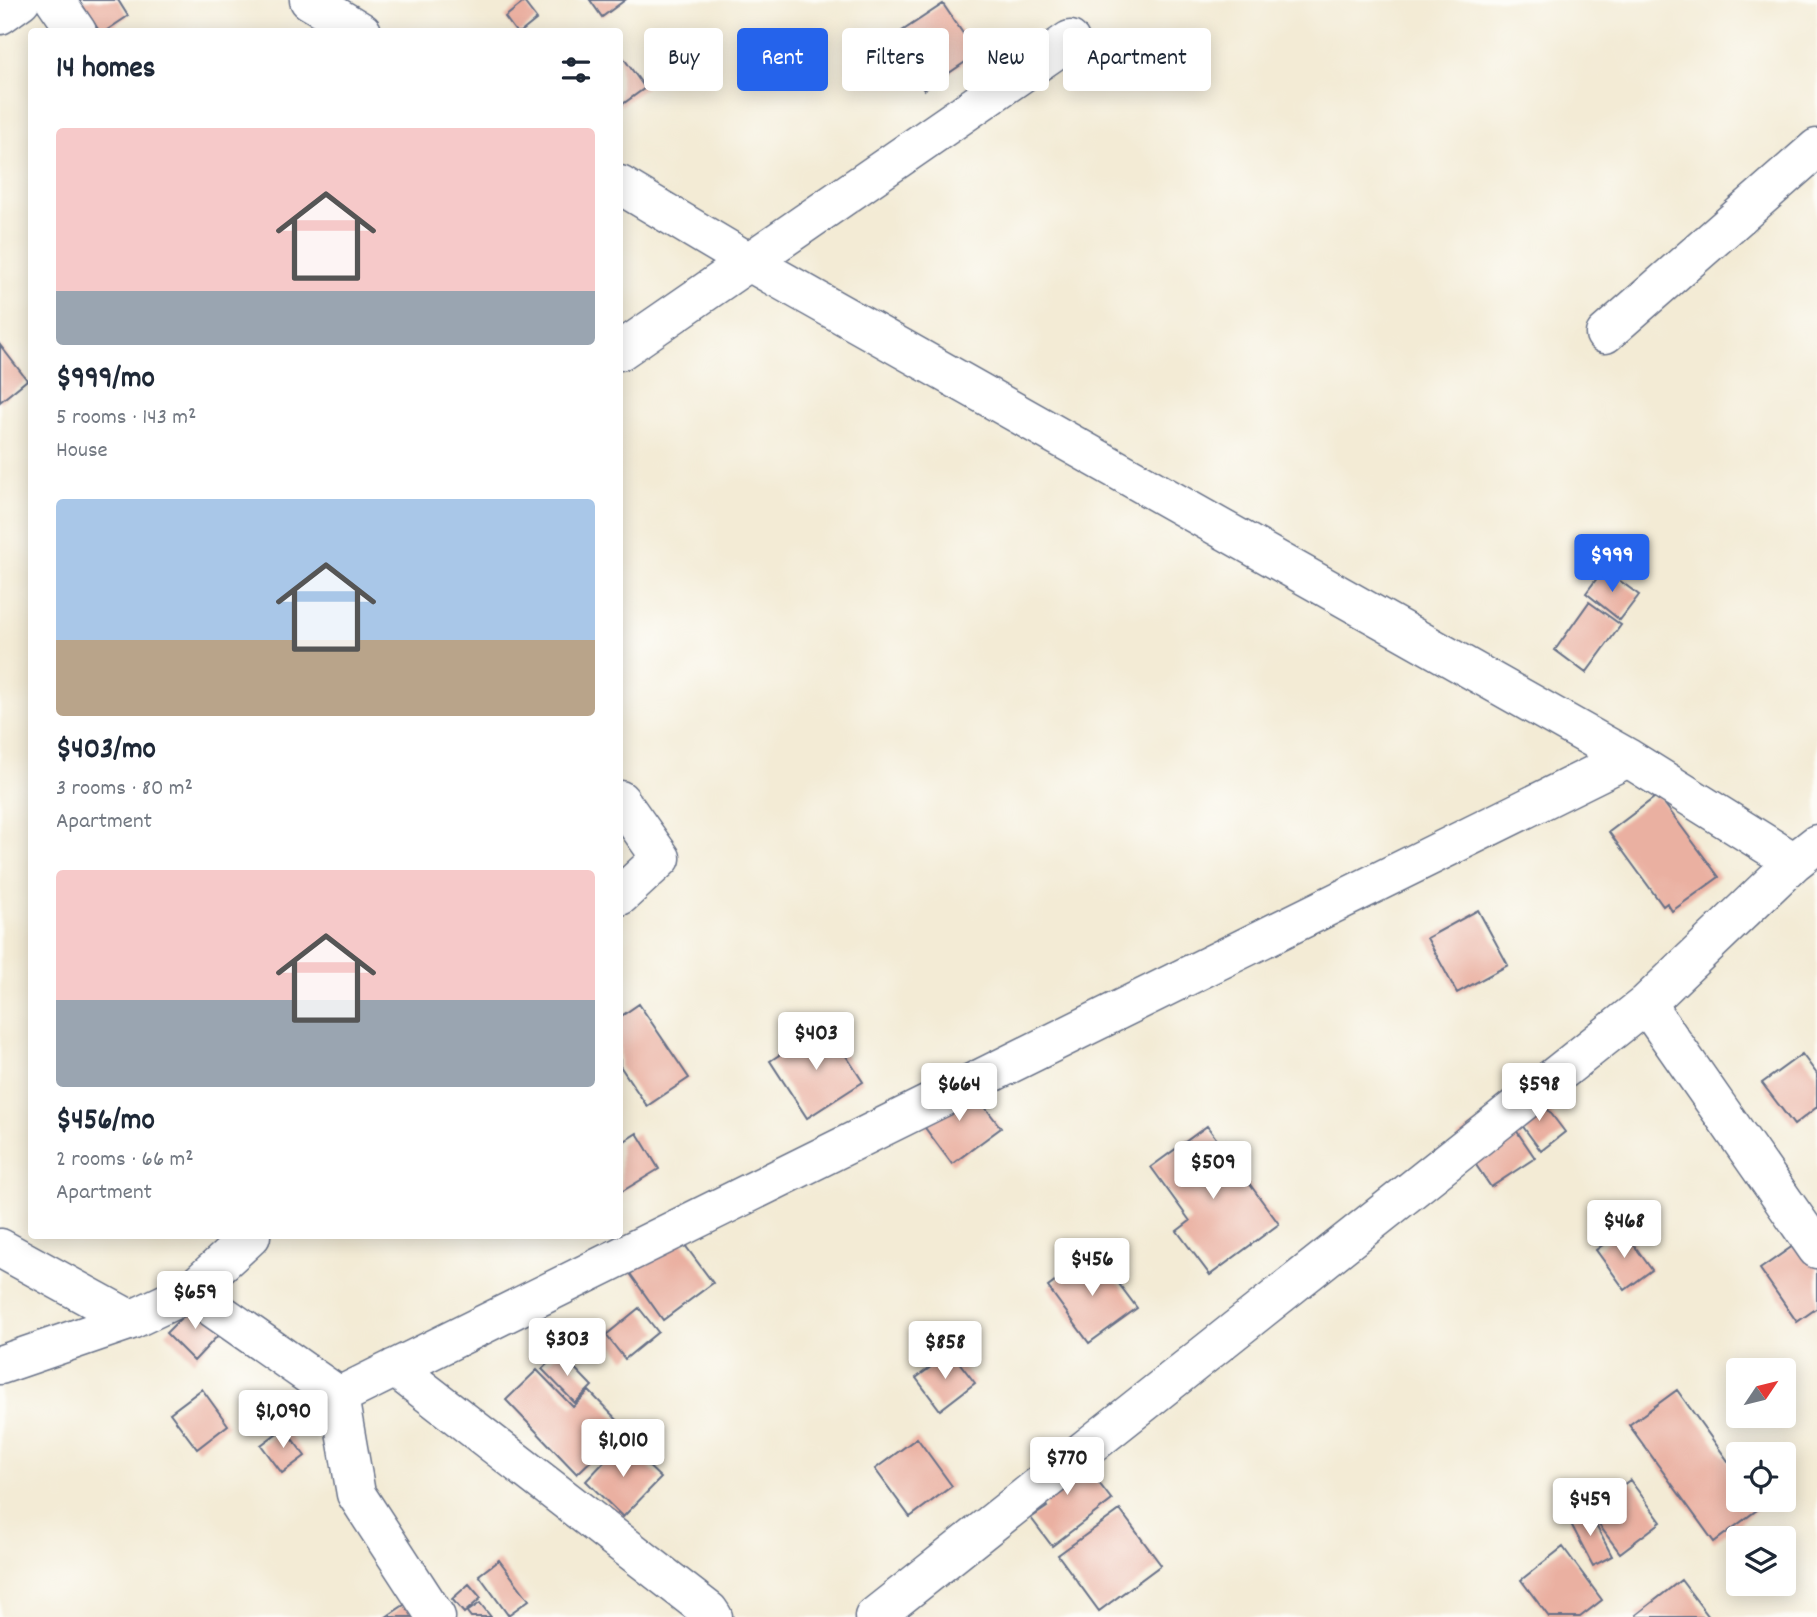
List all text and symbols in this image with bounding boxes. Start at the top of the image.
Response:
chip: Buy [644,28,723,91]
chip: Rent [737,28,828,91]
chip: Filters [842,28,949,91]
chip: New [963,28,1049,91]
chip: Apartment [1063,28,1211,91]
text: 14 homes [56,49,155,92]
icon: filters [557,51,595,89]
icon: home [263,173,389,299]
text: $999/mo [56,359,155,402]
text: 5 rooms · 143 m² [56,402,196,435]
text: House [56,435,108,468]
pin: $999 [1571,534,1653,594]
text: $999 [1590,540,1634,573]
icon: home [263,544,389,670]
text: $403/mo [56,730,156,773]
text: 3 rooms · 80 m² [56,773,193,806]
text: Apartment [56,806,152,839]
icon: home [263,915,389,1041]
pin: $403 [775,1012,857,1072]
text: $403 [794,1018,838,1051]
pin: $664 [918,1064,1000,1123]
pin: $598 [1498,1064,1580,1123]
text: $664 [937,1069,981,1102]
text: $598 [1518,1069,1560,1102]
text: $456/mo [56,1101,155,1144]
pin: $509 [1172,1142,1254,1201]
text: 2 rooms · 66 m² [56,1144,194,1177]
text: $509 [1190,1147,1236,1180]
text: Apartment [56,1177,152,1210]
pin: $468 [1583,1200,1665,1260]
text: $468 [1603,1206,1645,1239]
pin: $456 [1051,1238,1133,1298]
text: $456 [1070,1244,1114,1277]
pin: $659 [154,1272,236,1331]
text: $659 [173,1277,217,1310]
pin: $303 [526,1318,608,1378]
pin: $858 [904,1322,986,1381]
text: $303 [545,1324,589,1357]
text: $858 [925,1327,965,1360]
north arrow [1726,1358,1796,1428]
map controls [1726,1358,1796,1596]
pin: $1,090 [226,1390,340,1450]
text: $1,090 [255,1396,311,1429]
pin: $1,010 [566,1420,680,1479]
text: $1,010 [597,1425,649,1458]
pin: $770 [1026,1438,1108,1497]
button: locate [1726,1442,1796,1512]
text: $770 [1046,1443,1088,1476]
pin: $459 [1549,1478,1631,1538]
text: $459 [1569,1484,1611,1517]
button: layers [1726,1526,1796,1596]

